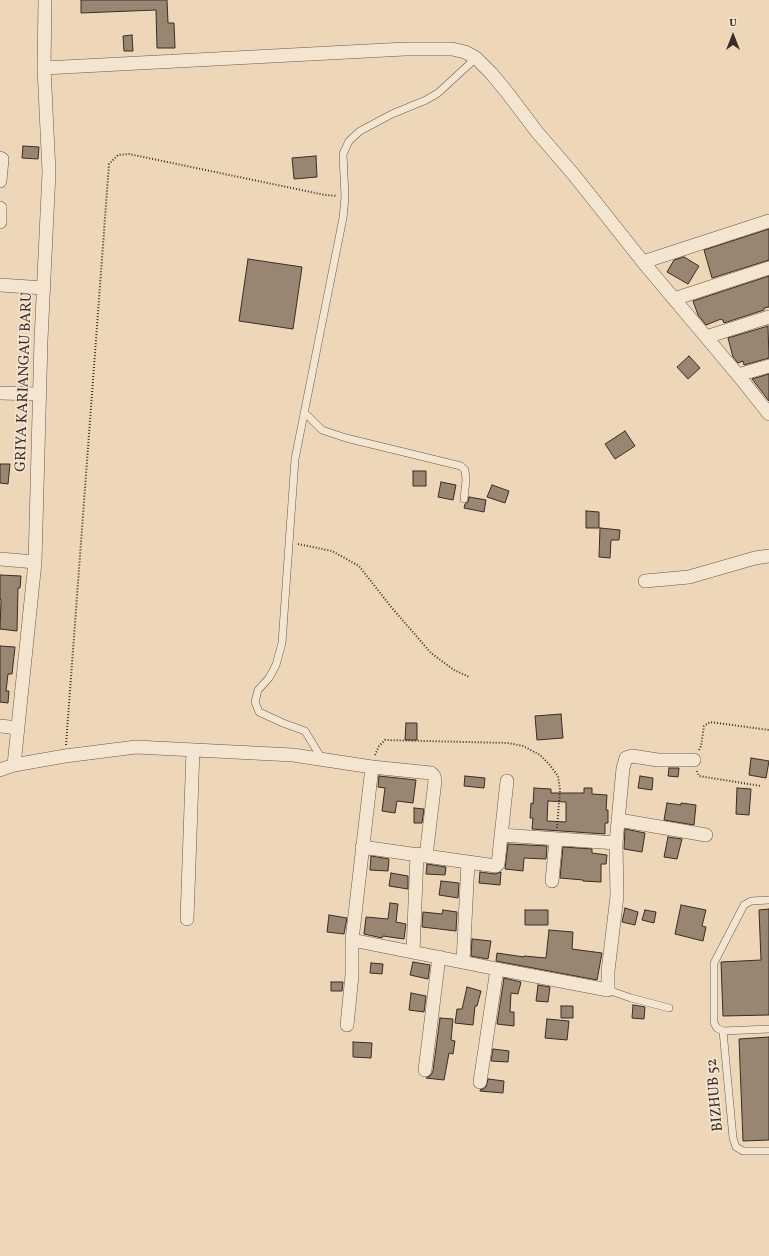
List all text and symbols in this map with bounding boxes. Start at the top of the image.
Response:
north arrow [713,16,753,56]
text: U [729,16,737,31]
street label: GRIYA KARIANGAU BARU [13,292,37,472]
street label: BIZHUB 52 [704,1058,728,1132]

